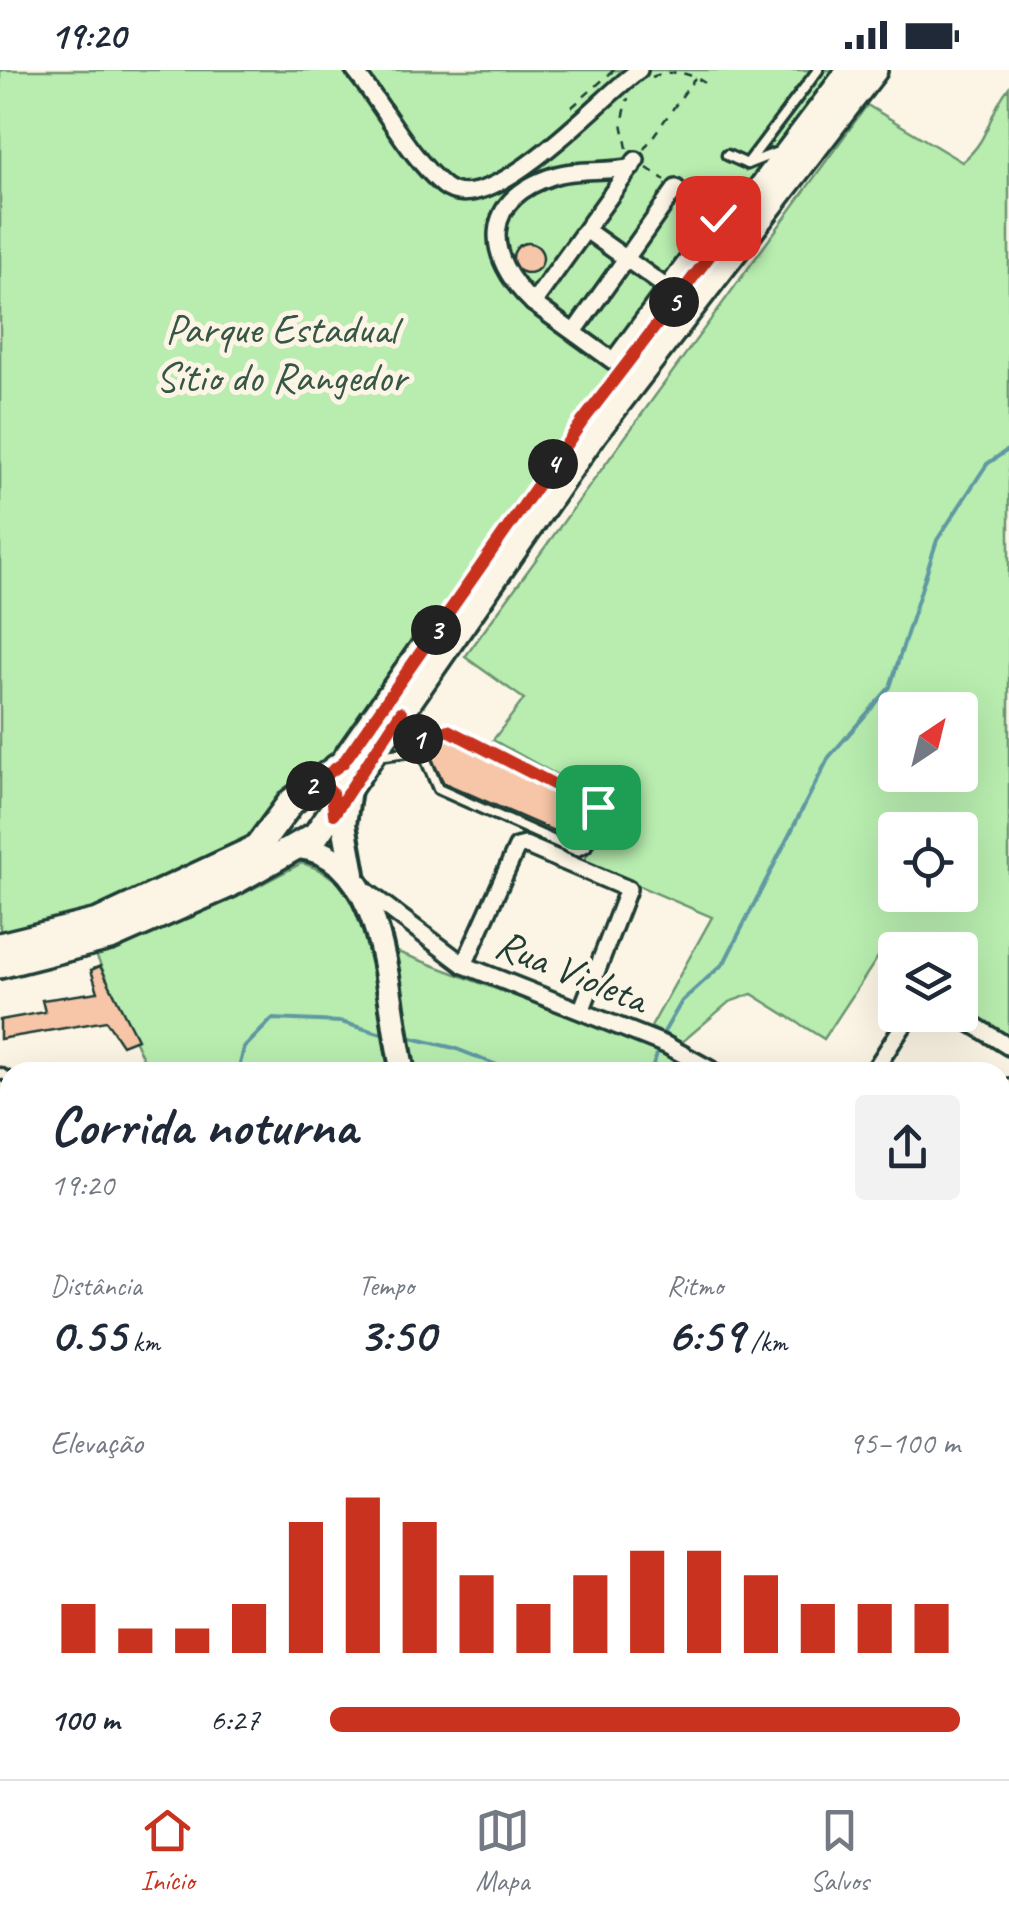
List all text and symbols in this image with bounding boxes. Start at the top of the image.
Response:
text: 19:20 [50,12,125,59]
pin [676,176,761,261]
icon: check [691,191,746,246]
pin: 5 [649,277,699,327]
text: 5 [668,284,680,319]
park label: Parque Estadual Sítio do Rangedor [155,303,409,404]
pin: 4 [528,439,578,489]
text: 4 [547,446,559,481]
pin: 3 [411,605,461,655]
text: 3 [430,612,442,647]
north arrow [878,692,978,792]
map controls [878,692,978,1032]
pin: 1 [393,714,443,764]
text: 1 [412,721,424,756]
pin: 2 [286,761,336,811]
pin [556,765,641,850]
text: 2 [305,768,317,803]
icon: arrive [571,780,626,835]
button: locate [878,812,978,912]
street label: Rua Violeta [488,917,659,1027]
button: layers [878,932,978,1032]
text: Corrida noturna [50,1091,357,1161]
button: share [855,1095,960,1200]
text: 19:20 [50,1164,114,1205]
text: Distância [50,1268,142,1303]
text: Tempo [358,1268,414,1303]
text: Ritmo [667,1268,723,1303]
text: 0.55 [50,1303,126,1366]
text: 3:50 [358,1303,435,1366]
text: 6:59 [667,1303,744,1366]
text: km [126,1324,160,1359]
text: /km [744,1324,787,1359]
text: Elevação [50,1422,143,1463]
text: 95–100 m [848,1422,960,1463]
text: 100 m [50,1699,119,1740]
text: 6:27 [210,1699,260,1740]
tab: Início [140,1803,195,1898]
tab: Mapa [475,1803,530,1898]
tab: Salvos [810,1803,869,1898]

